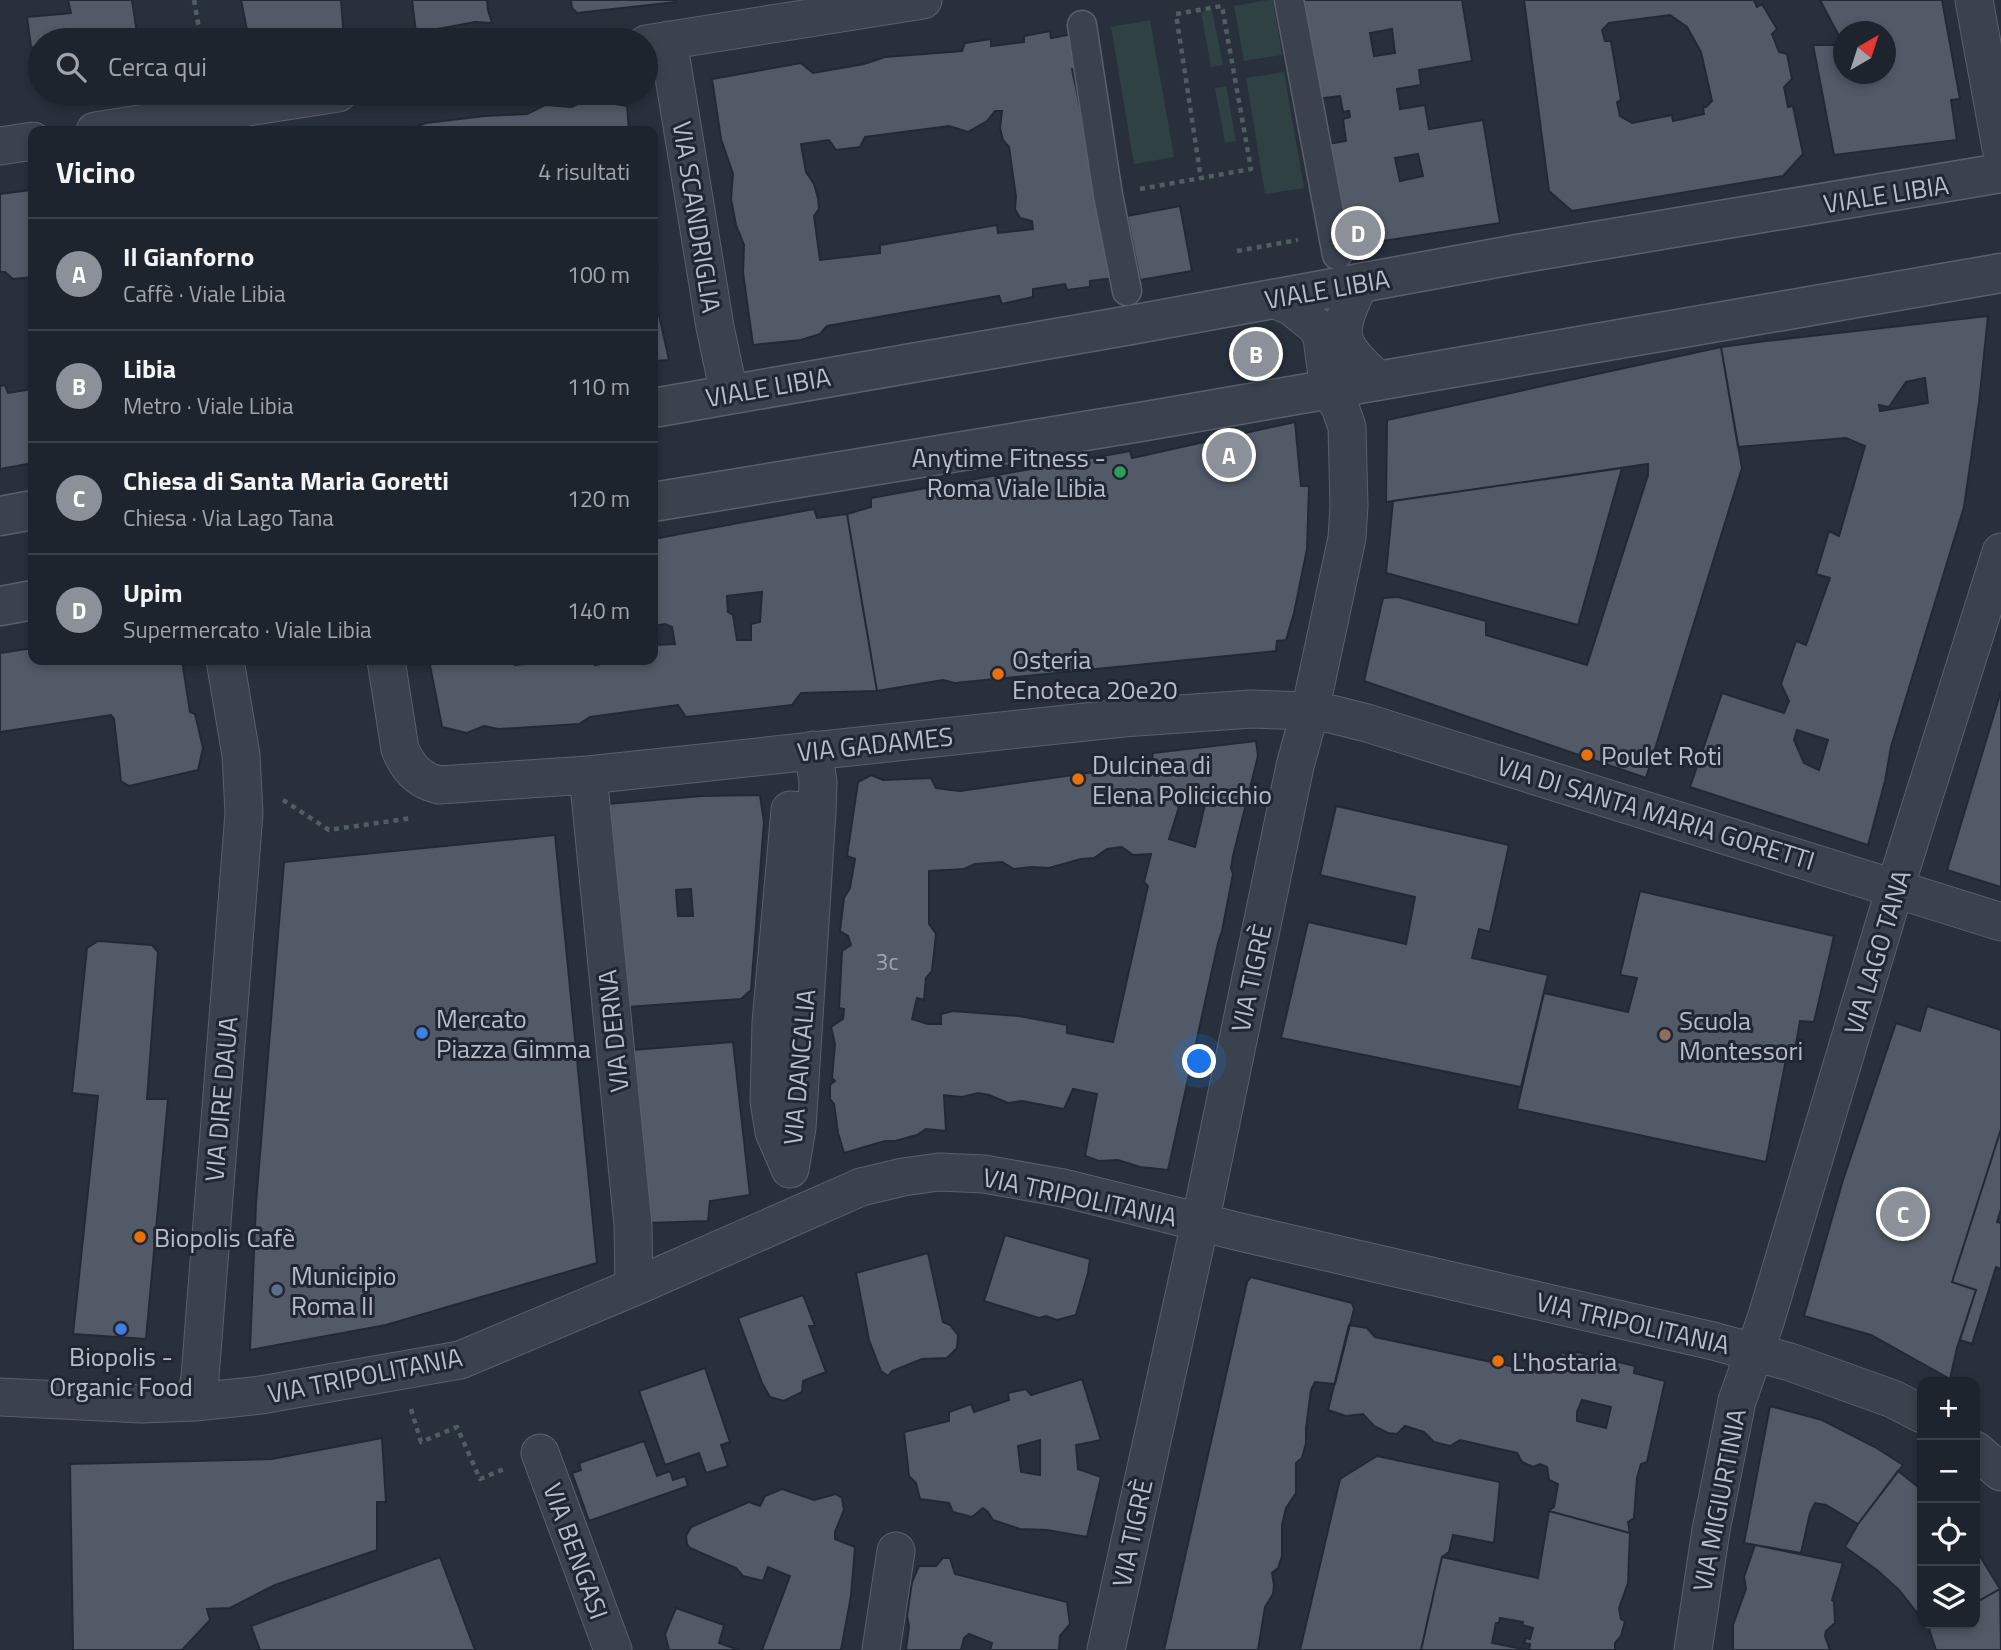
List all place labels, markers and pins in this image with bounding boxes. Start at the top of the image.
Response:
pin: D [1335,207,1381,259]
pin: B [1233,328,1279,380]
pin: A [1206,429,1252,481]
place label: Anytime Fitness - Roma Viale Libia [912,438,1106,507]
marker: Anytime Fitness - Roma Viale Libia [1112,464,1128,480]
place label: Osteria Enoteca 20e20 [1012,640,1178,709]
marker: Osteria Enoteca 20e20 [990,666,1006,682]
place label: Poulet Roti [1601,736,1722,775]
place label: Dulcinea di Elena Policicchio [1092,745,1272,814]
marker: Poulet Roti [1579,747,1595,763]
marker: Dulcinea di Elena Policicchio [1070,771,1086,787]
place label: Mercato Piazza Gimma [436,999,591,1068]
place label: Scuola Montessori [1679,1001,1803,1070]
marker: Mercato Piazza Gimma [414,1025,430,1041]
marker: Scuola Montessori [1657,1027,1673,1043]
pin: C [1880,1188,1926,1240]
place label: Biopolis Cafè [154,1218,295,1257]
marker: Biopolis Cafè [132,1229,148,1245]
place label: Municipio Roma II [291,1256,396,1325]
marker: Municipio Roma II [269,1282,285,1298]
marker: Biopolis - Organic Food [113,1321,129,1337]
place label: Biopolis - Organic Food [49,1337,193,1406]
place label: L'hostaria [1512,1342,1617,1381]
marker: L'hostaria [1490,1353,1506,1369]

